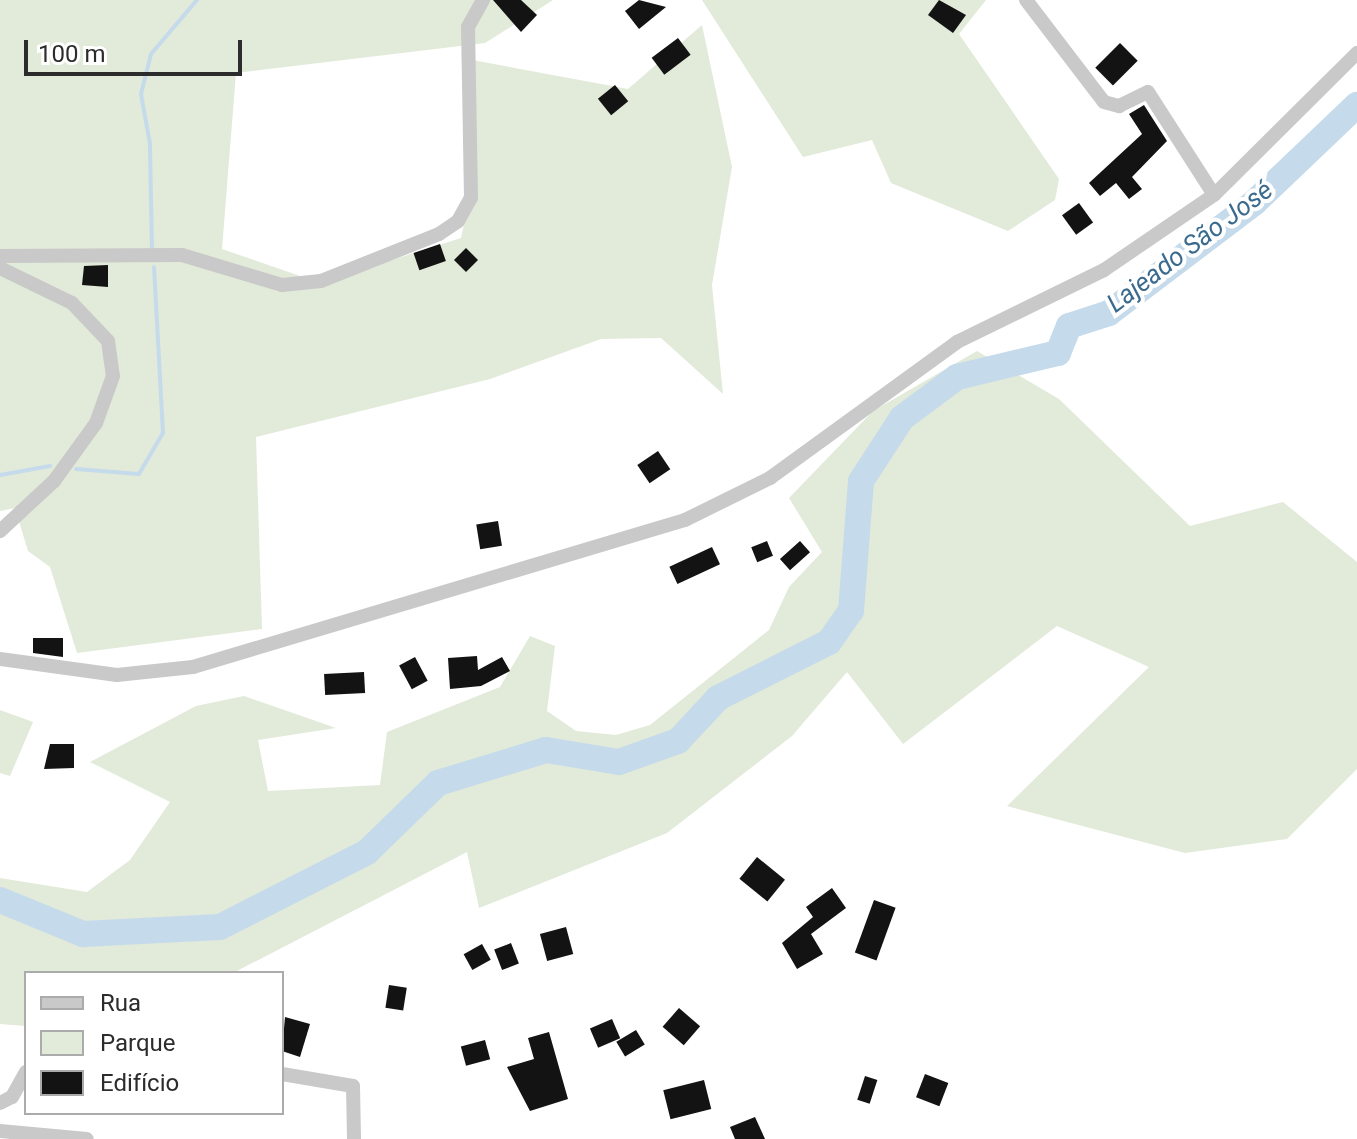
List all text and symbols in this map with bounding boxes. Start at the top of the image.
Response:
scale bar [28,24,246,74]
text: 100 m [38,40,105,68]
water label: Lajeado São José [1101,174,1279,320]
legend [24,971,284,1115]
text: Rua [100,989,141,1017]
text: Parque [100,1029,176,1057]
text: Edifício [100,1069,179,1097]

